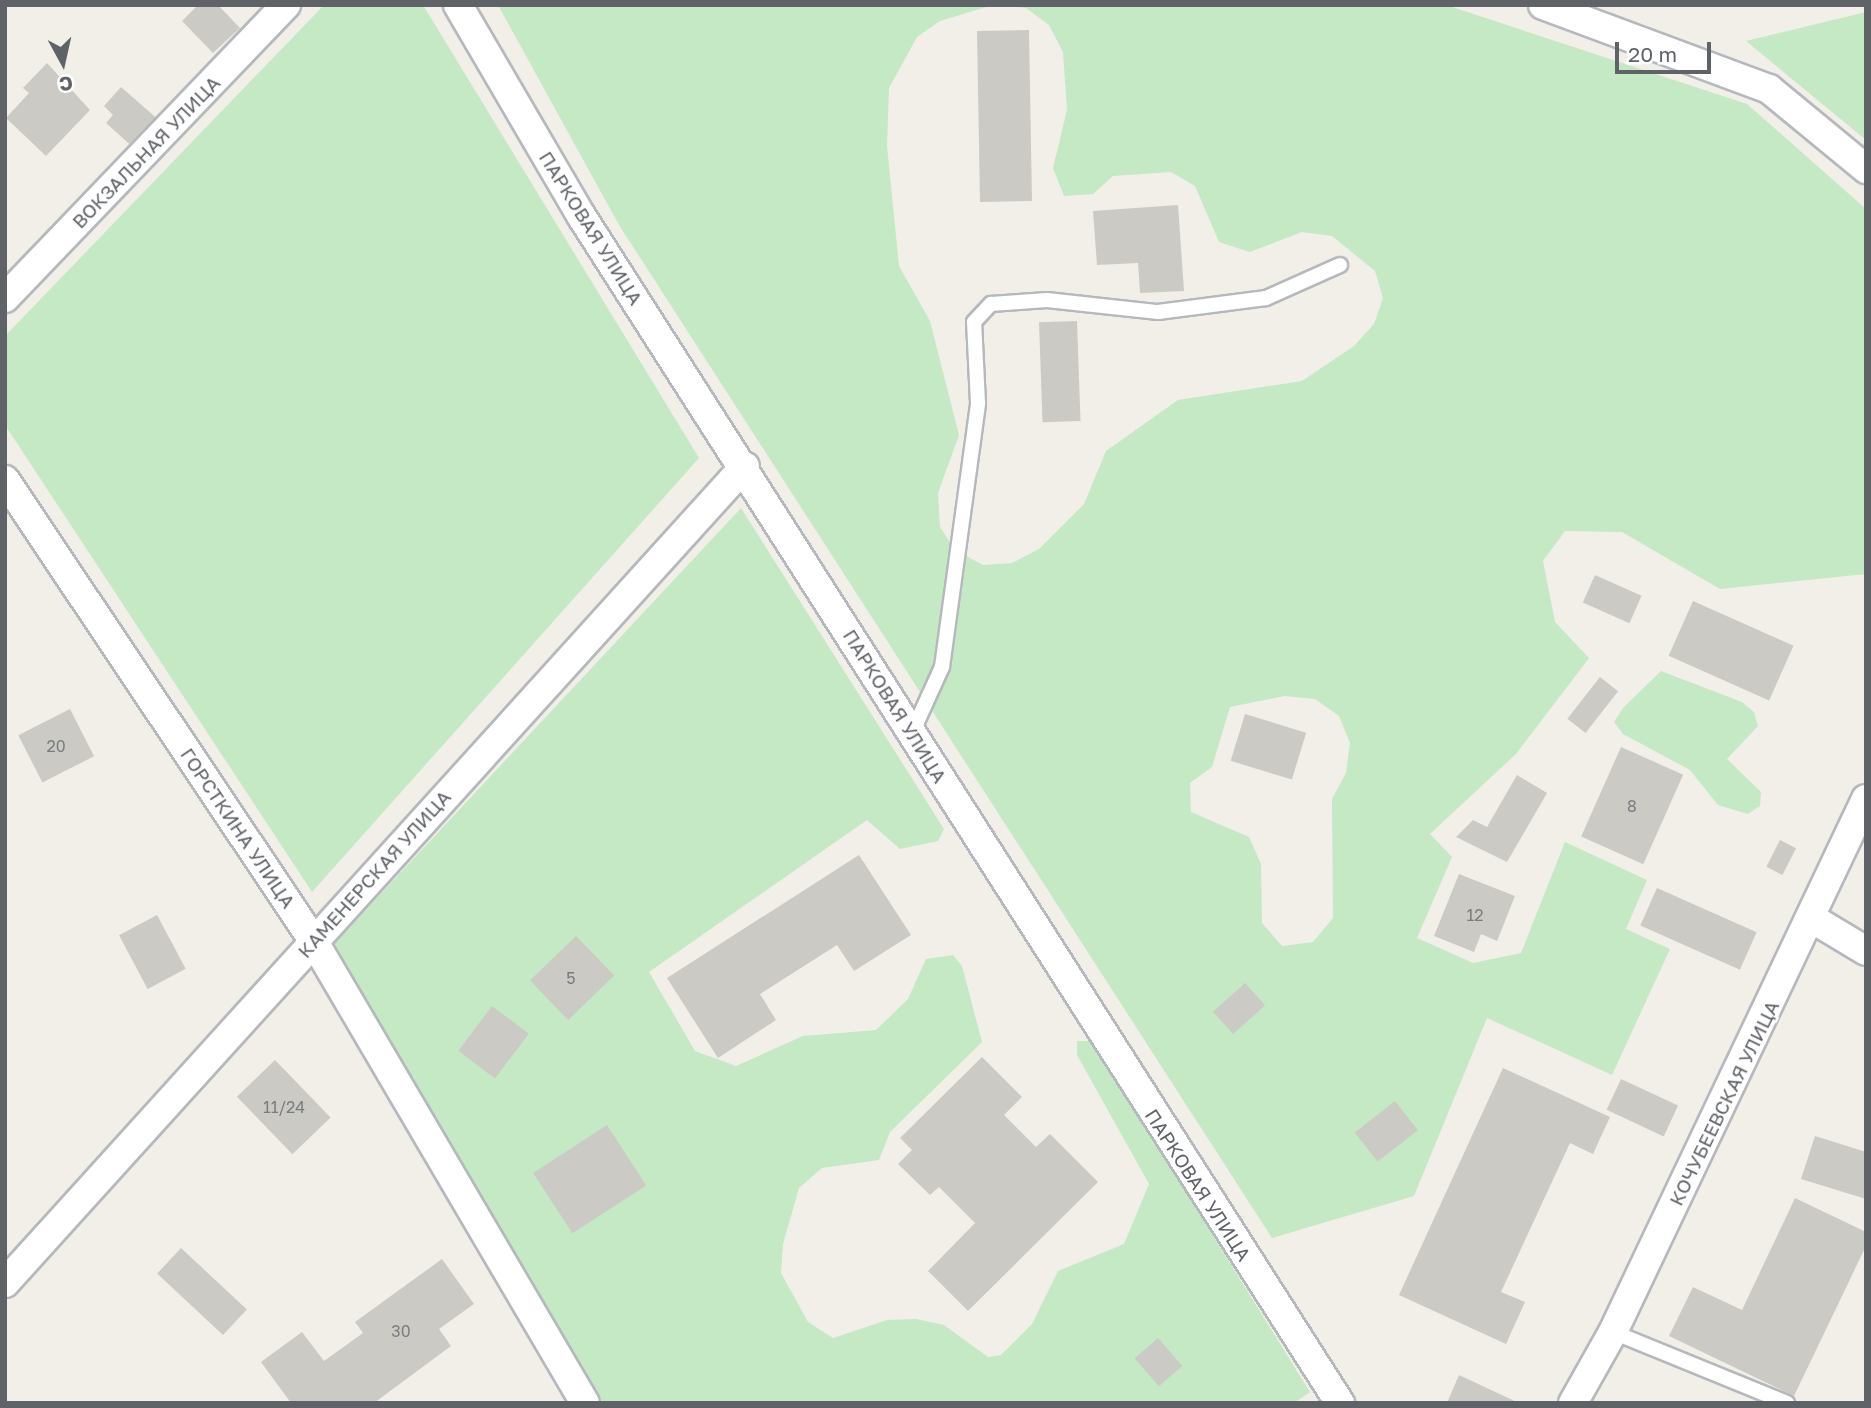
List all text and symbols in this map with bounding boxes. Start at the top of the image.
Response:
north arrow [28,28,98,98]
scale bar [1619,28,1715,72]
text: 20 m [1628,41,1677,67]
street label: ВОКЗАЛЬНАЯ УЛИЦА [67,71,225,233]
text: С [58,72,74,97]
street label: ПАРКОВАЯ УЛИЦА [535,147,647,309]
street label: ПАРКОВАЯ УЛИЦА [839,625,951,787]
house number: 20 [46,736,66,756]
street label: ГОРСТКИНА УЛИЦА [176,744,300,912]
street label: КАМЕНЕРСКАЯ УЛИЦА [293,786,455,962]
house number: 8 [1627,796,1637,816]
house number: 12 [1466,905,1484,925]
house number: 5 [566,968,576,988]
street label: КОЧУБЕЕВСКАЯ УЛИЦА [1664,997,1784,1209]
house number: 11/24 [263,1097,305,1117]
street label: ПАРКОВАЯ УЛИЦА [1140,1105,1256,1265]
house number: 30 [391,1321,411,1341]

